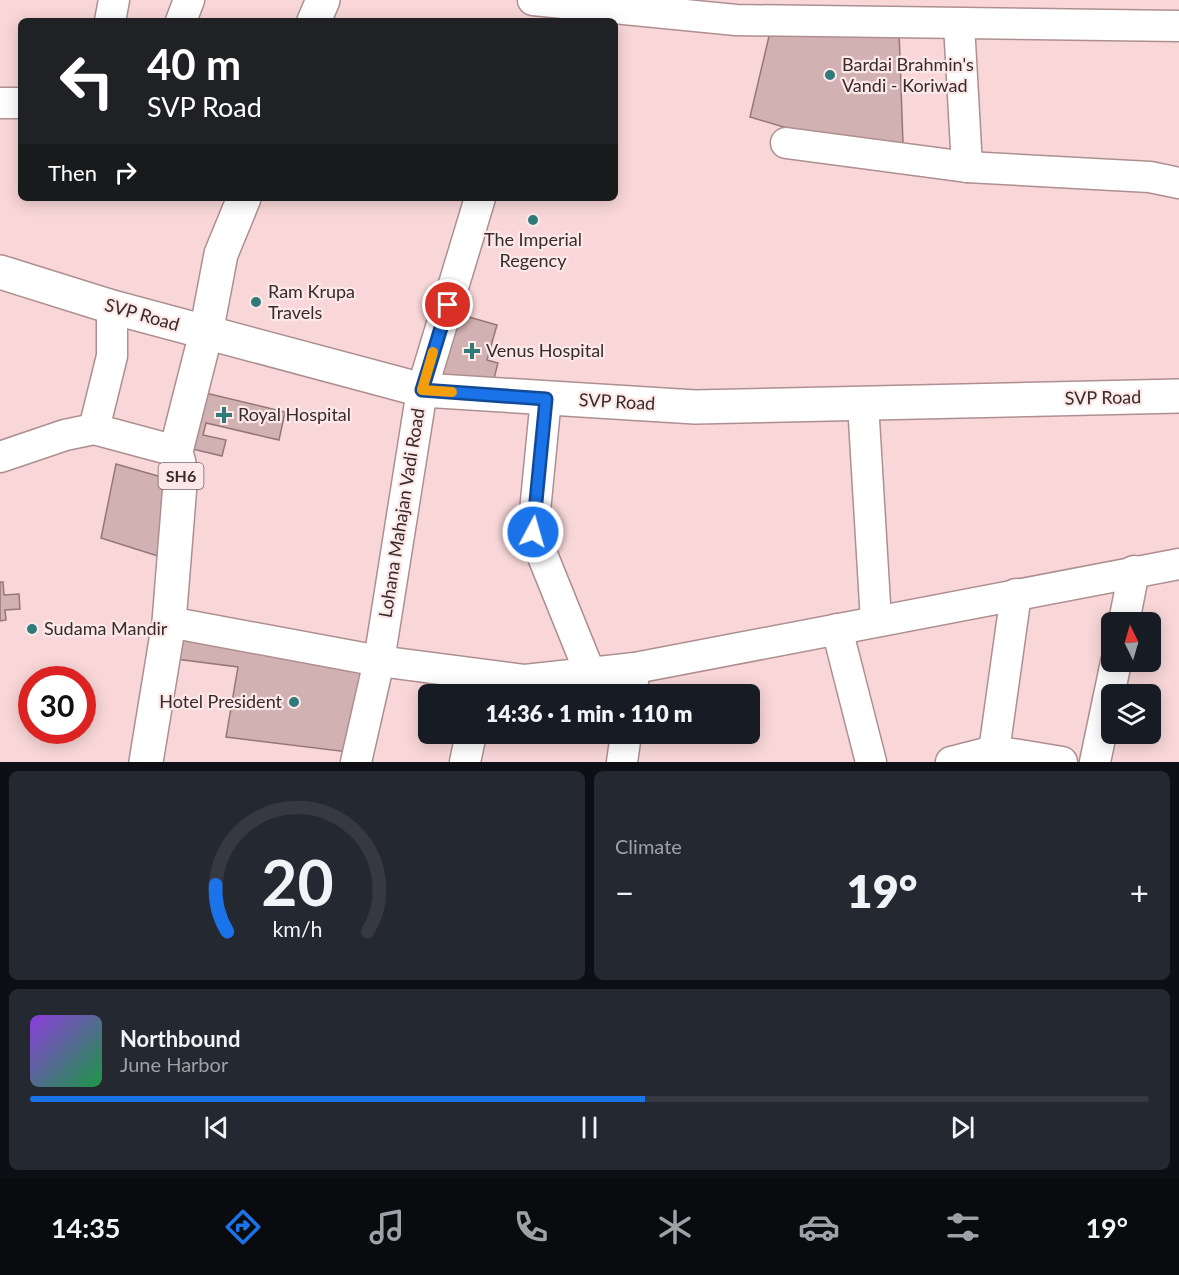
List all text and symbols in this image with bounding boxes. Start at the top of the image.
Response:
text: 40 m [147,39,241,89]
icon: left [48,42,126,120]
place label: Bardai Brahmin's Vandi - Koriwad [842,53,974,96]
marker: Bardai Brahmin's Vandi - Koriwad [823,68,837,82]
text: SVP Road [147,90,262,123]
icon: right [109,156,142,189]
text: Then [48,159,97,186]
marker: The Imperial Regency [526,213,540,227]
place label: The Imperial Regency [484,228,582,271]
pin [422,279,473,330]
place label: Ram Krupa Travels [268,280,355,323]
icon: arrive [431,288,464,321]
street label: SVP Road [102,293,182,335]
marker: Ram Krupa Travels [249,295,263,309]
place label: Venus Hospital [486,339,604,361]
marker: Venus Hospital [463,342,481,360]
street label: SVP Road [1065,385,1141,409]
street label: SVP Road [578,388,656,414]
place label: Royal Hospital [238,403,351,425]
marker: Royal Hospital [215,406,233,424]
street label: Lohana Mahajan Vadi Road [374,407,428,619]
road number: SH6 [158,463,204,489]
position arrow [501,500,565,564]
north arrow [1101,612,1161,672]
map controls [1101,612,1161,744]
place label: Sudama Mandir [44,617,168,639]
marker: Sudama Mandir [25,622,39,636]
speed limit sign: 30 [18,666,96,744]
button: layers [1101,684,1161,744]
place label: Hotel President [159,690,283,712]
marker: Hotel President [287,695,301,709]
text: 14:36 · 1 min · 110 m [486,700,692,727]
text: Climate [615,834,682,858]
text: 20 [261,844,333,919]
text: 19° [847,864,917,918]
text: − [615,872,634,912]
text: + [1130,872,1149,912]
text: km/h [272,917,322,943]
text: Northbound [120,1025,240,1052]
text: June Harbor [120,1052,228,1076]
icon: previous [200,1111,233,1144]
icon: pause [573,1111,606,1144]
icon: next [946,1111,979,1144]
icon: directions [222,1206,264,1248]
icon: music [366,1206,408,1248]
icon: phone [510,1206,552,1248]
icon: climate [654,1206,696,1248]
icon: car [798,1206,840,1248]
icon: filters [942,1206,984,1248]
text: 14:35 [51,1211,121,1244]
text: 19° [1085,1211,1128,1244]

